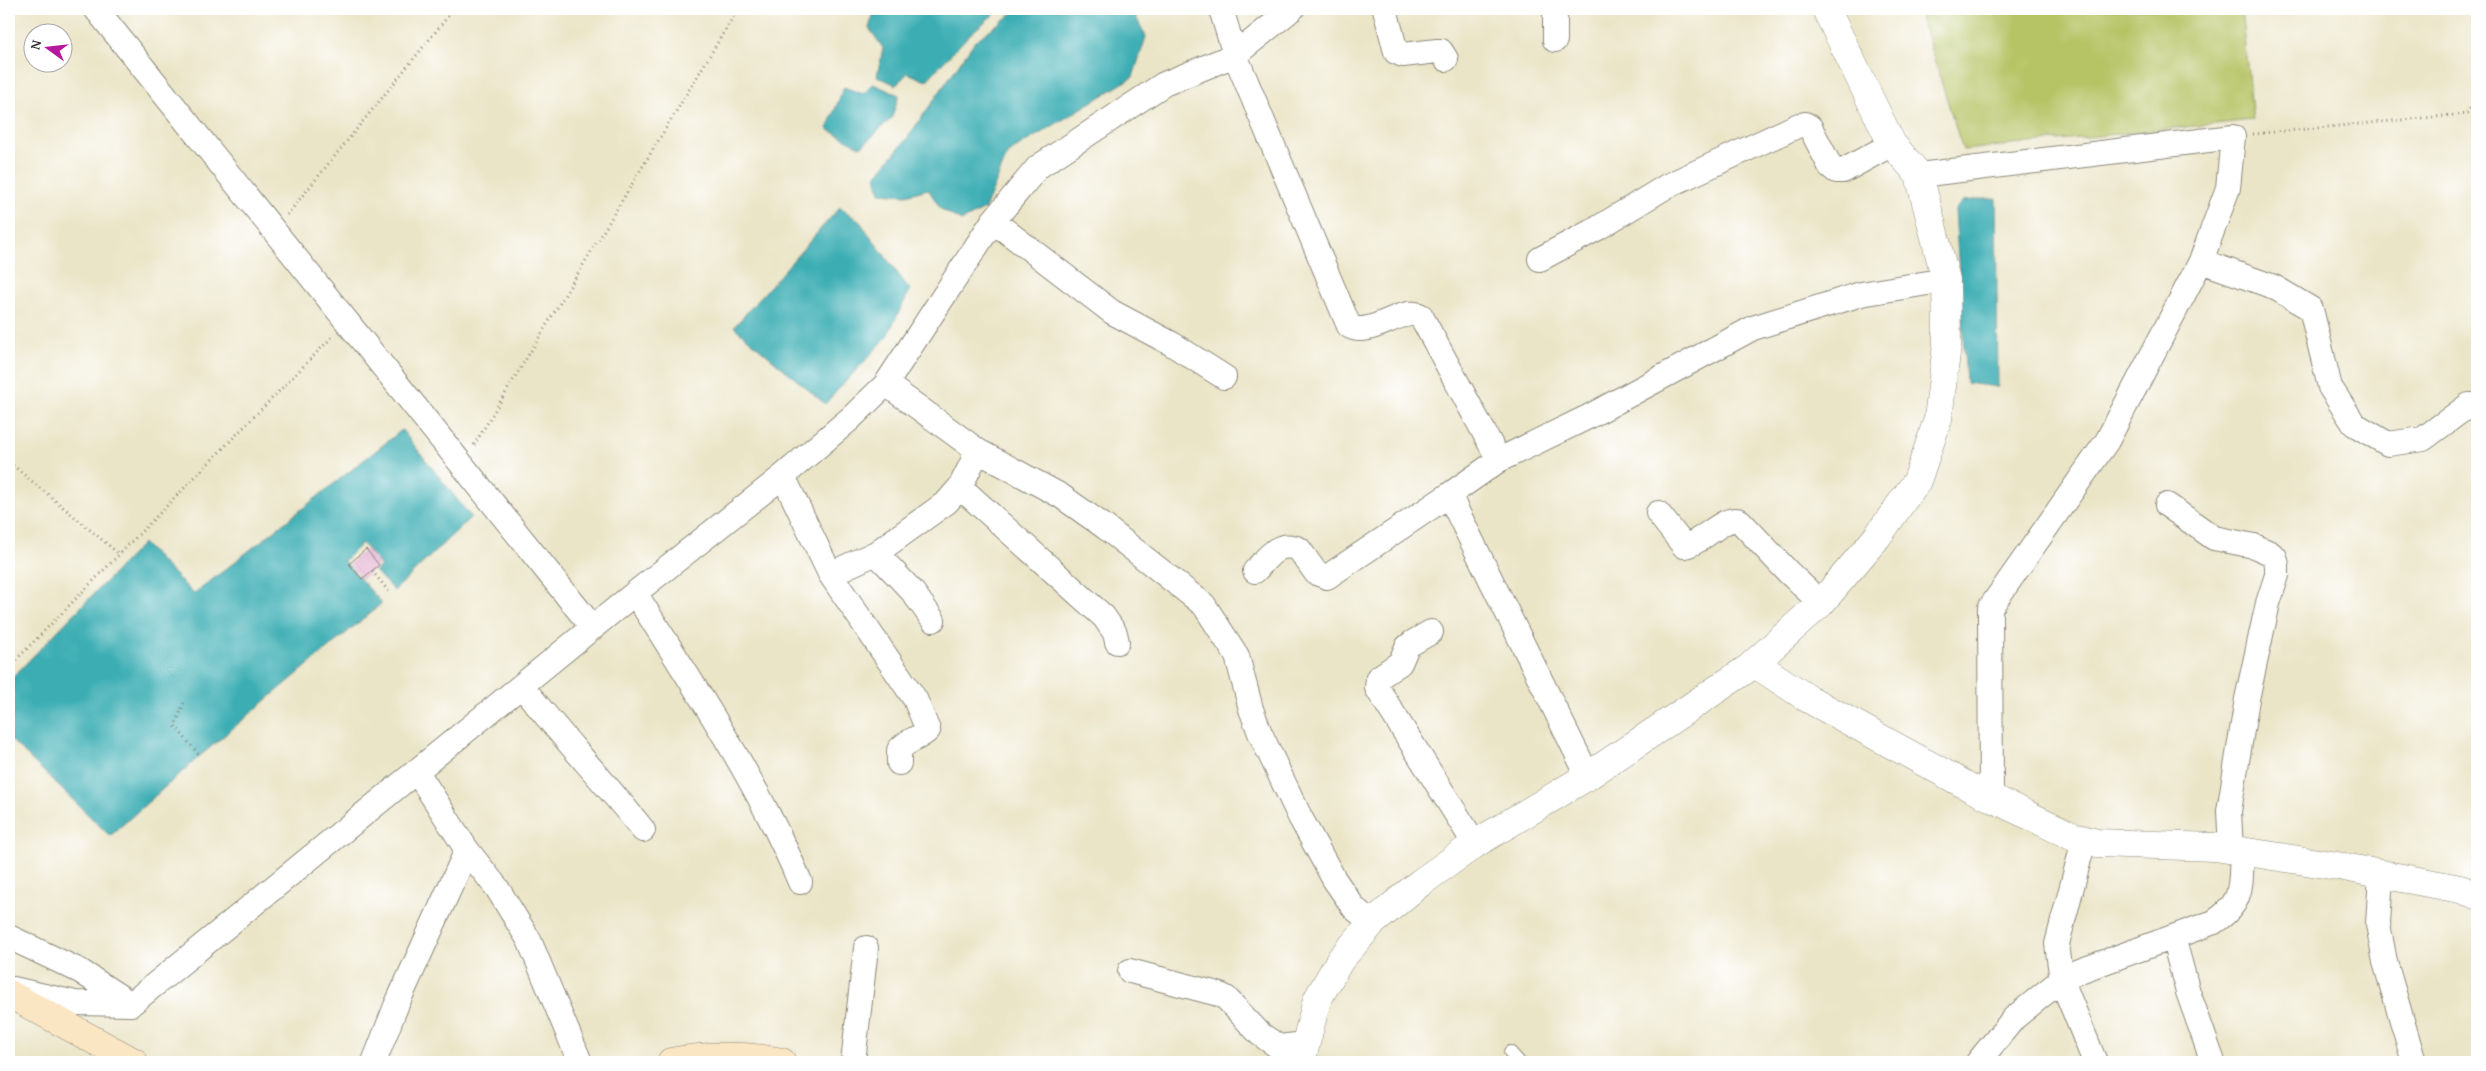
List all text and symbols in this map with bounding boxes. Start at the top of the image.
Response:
north arrow [22,22,72,72]
text: N [25,37,46,52]

